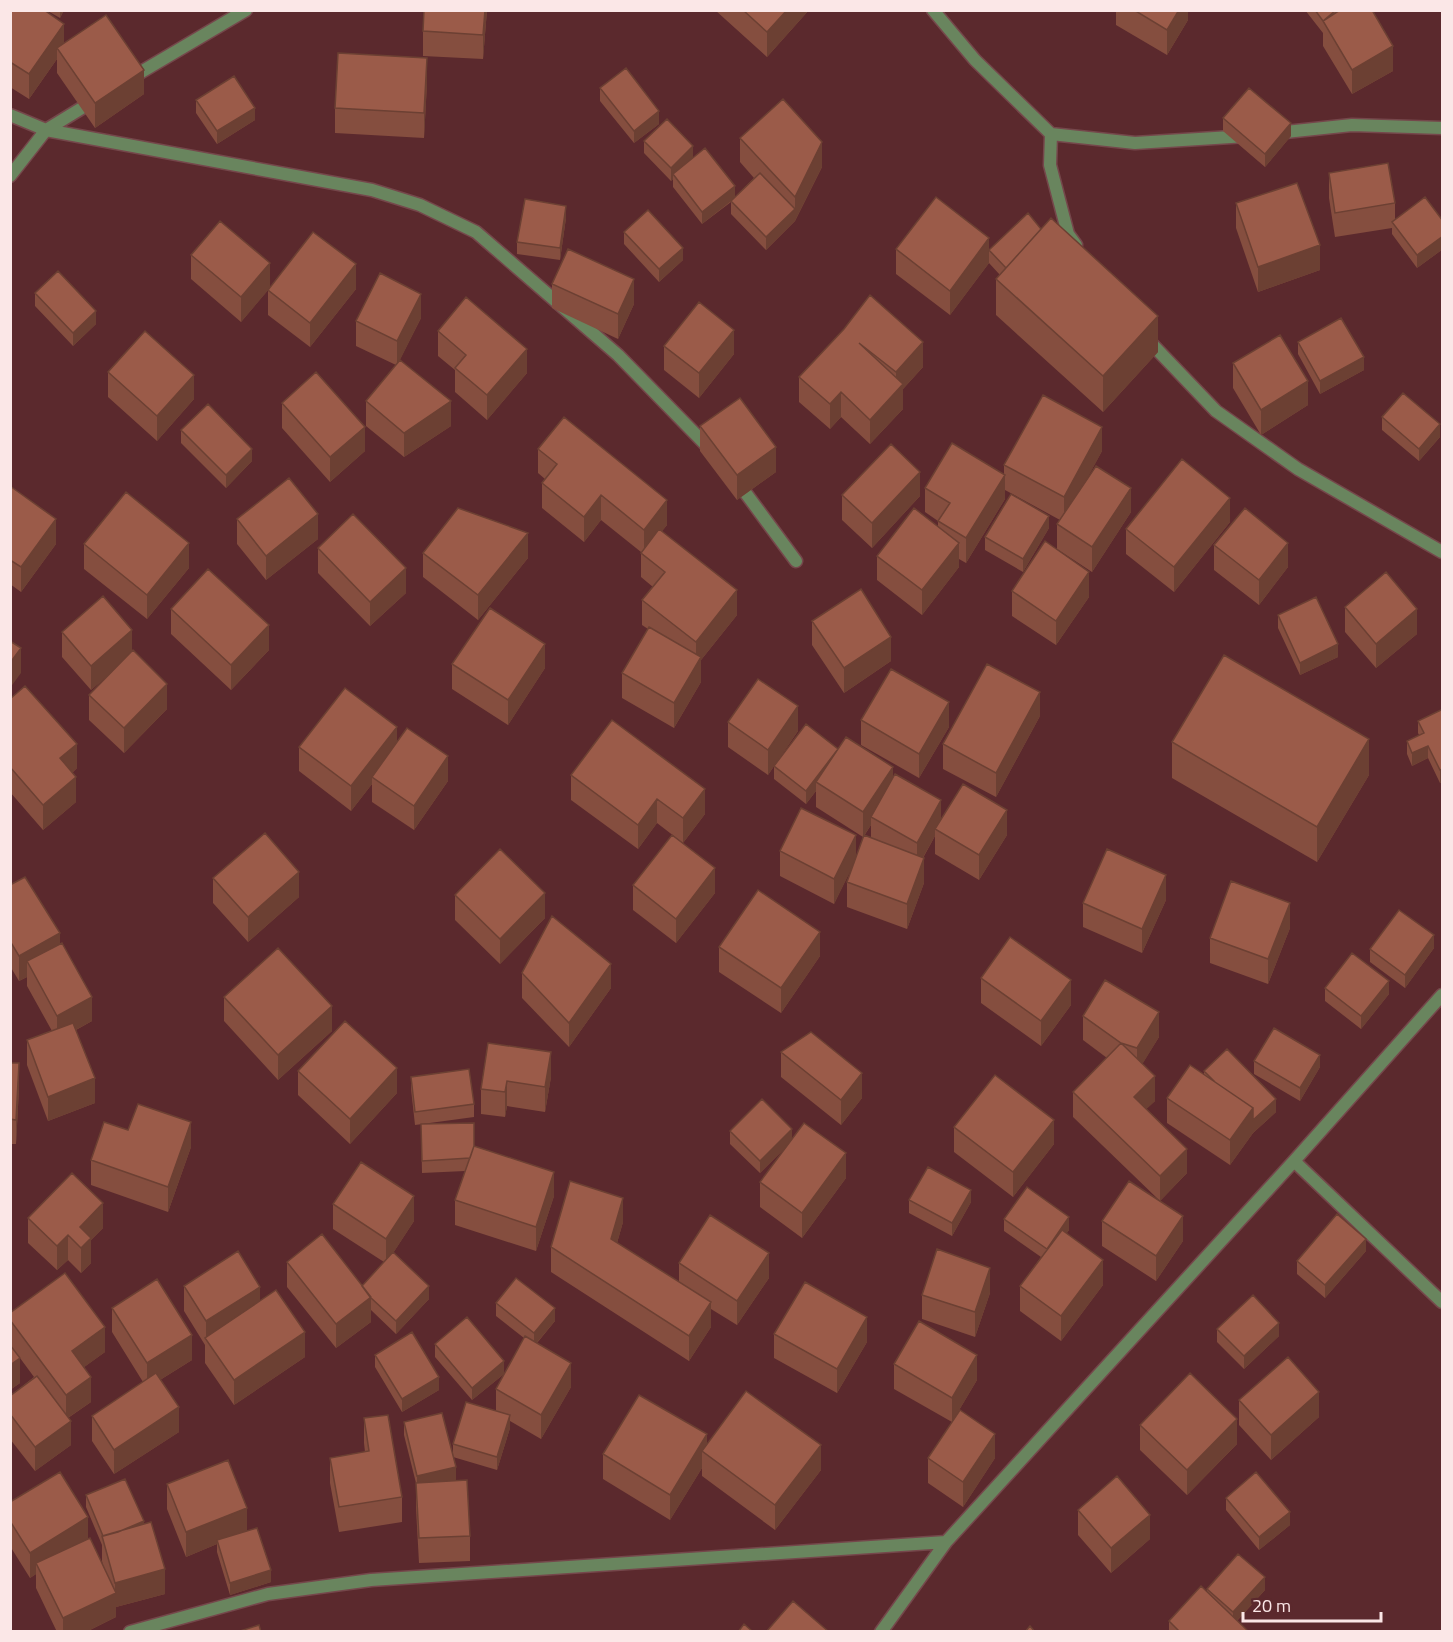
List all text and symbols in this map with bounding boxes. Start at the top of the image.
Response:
scale bar [1243,1585,1381,1623]
text: 20 m [1252,1592,1291,1619]

